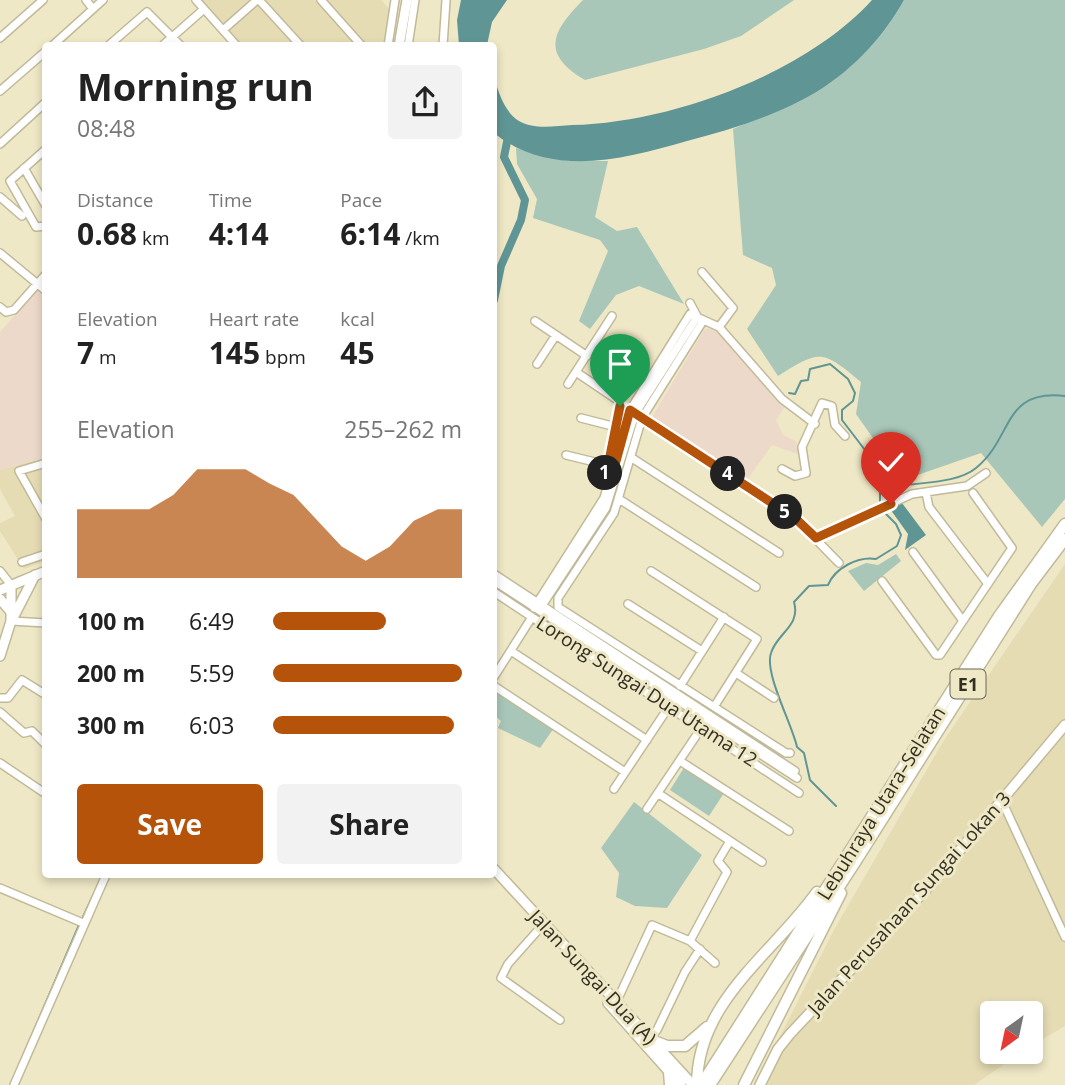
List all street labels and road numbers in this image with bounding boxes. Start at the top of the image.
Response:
street label: Lorong Sungai Dua Utama 12 [531,610,763,772]
road number: E1 [950,670,986,698]
street label: Lebuhraya Utara–Selatan [811,701,951,905]
street label: Jalan Perusahaan Sungai Lokan 3 [800,786,1016,1022]
street label: Jalan Sungai Dua (A) [522,902,663,1050]

